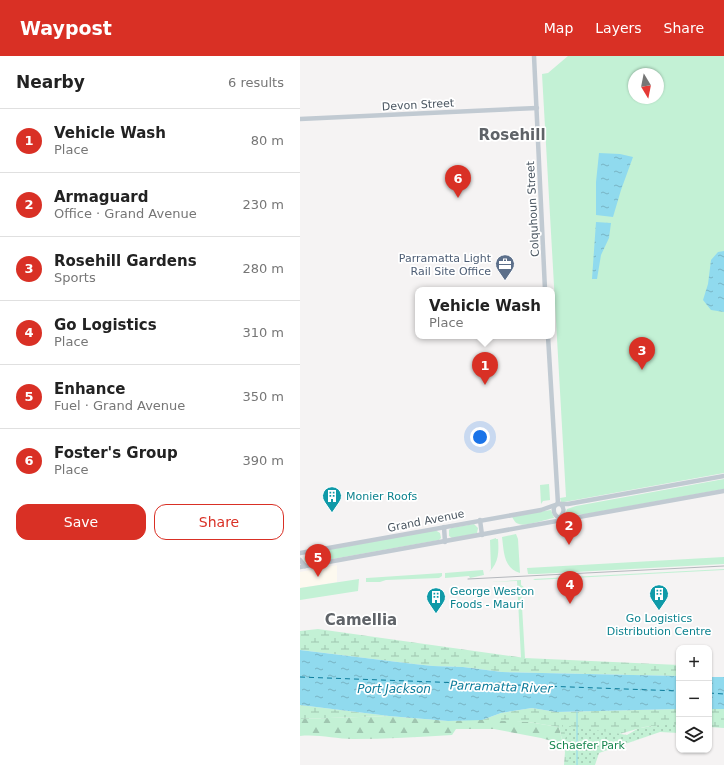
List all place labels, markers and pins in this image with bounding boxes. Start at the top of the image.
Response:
pin: 6 [445,165,471,198]
place label: Parramatta Light Rail Site Office [399,252,492,278]
office icon: Parramatta Light Rail Site Office [494,253,516,281]
pin: 3 [629,337,655,370]
pin: 1 [472,352,498,385]
building icon: Monier Roofs [321,485,343,513]
place label: Monier Roofs [346,490,418,503]
pin: 2 [556,512,582,545]
pin: 5 [305,544,331,577]
pin: 4 [557,571,583,604]
building icon: Go Logistics Distribution Centre [648,583,670,611]
place label: George Weston Foods - Mauri [450,585,534,611]
building icon: George Weston Foods - Mauri [425,586,447,614]
place label: Go Logistics Distribution Centre [607,612,711,638]

